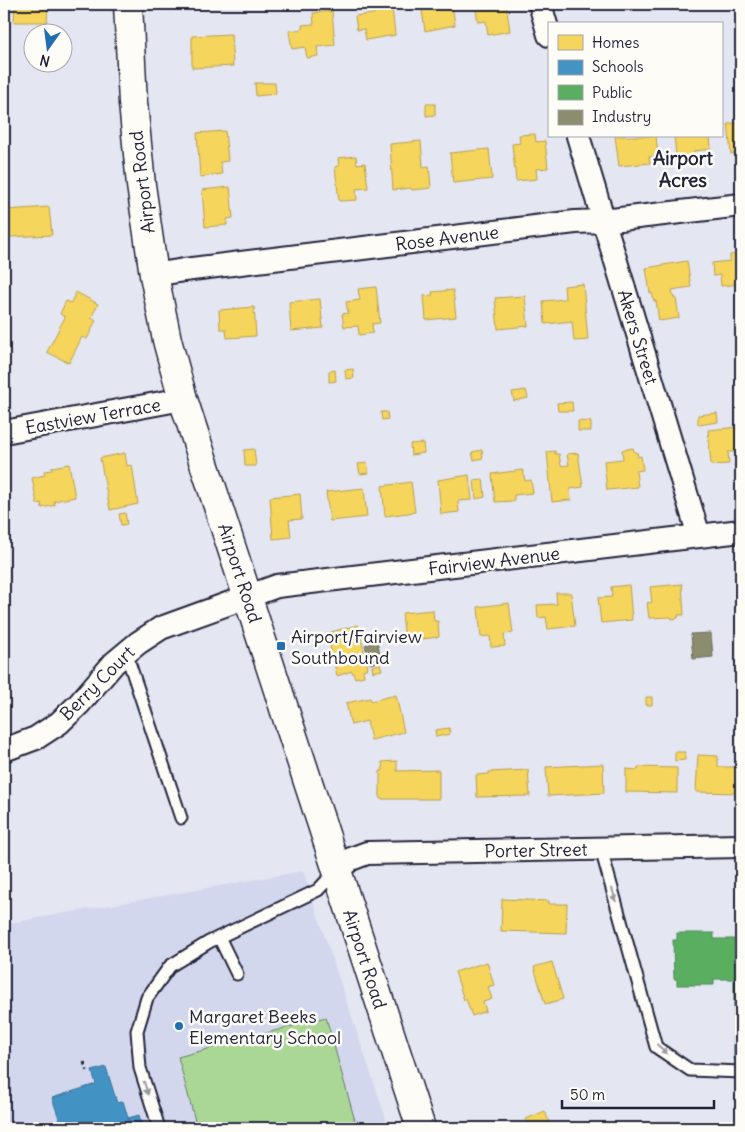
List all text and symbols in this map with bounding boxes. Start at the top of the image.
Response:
north arrow [22,22,72,72]
legend [548,22,722,138]
text: Homes [592,33,639,52]
text: N [38,51,52,71]
text: Schools [592,57,644,76]
text: Public [592,83,633,102]
text: Industry [592,107,651,126]
street label: Airport Road [124,129,160,235]
district label: Airport Acres [653,146,714,192]
street label: Rose Avenue [394,220,500,256]
street label: Akers Street [613,287,663,387]
street label: Eastview Terrace [24,393,162,439]
street label: Airport Road [213,520,267,626]
street label: Fairview Avenue [427,542,561,580]
place label: Airport/Fairview Southbound [291,625,422,669]
marker: Airport/Fairview Southbound [275,640,287,652]
street label: Berry Court [55,641,139,725]
street label: Porter Street [484,838,588,862]
one-way arrow [610,888,618,903]
street label: Airport Road [338,906,392,1012]
place label: Margaret Beeks Elementary School [189,1005,341,1049]
marker: Margaret Beeks Elementary School [173,1020,185,1032]
one-way arrow [655,1044,668,1055]
scale bar [562,1077,715,1109]
one-way arrow [143,1080,150,1095]
text: 50 m [570,1085,605,1104]

